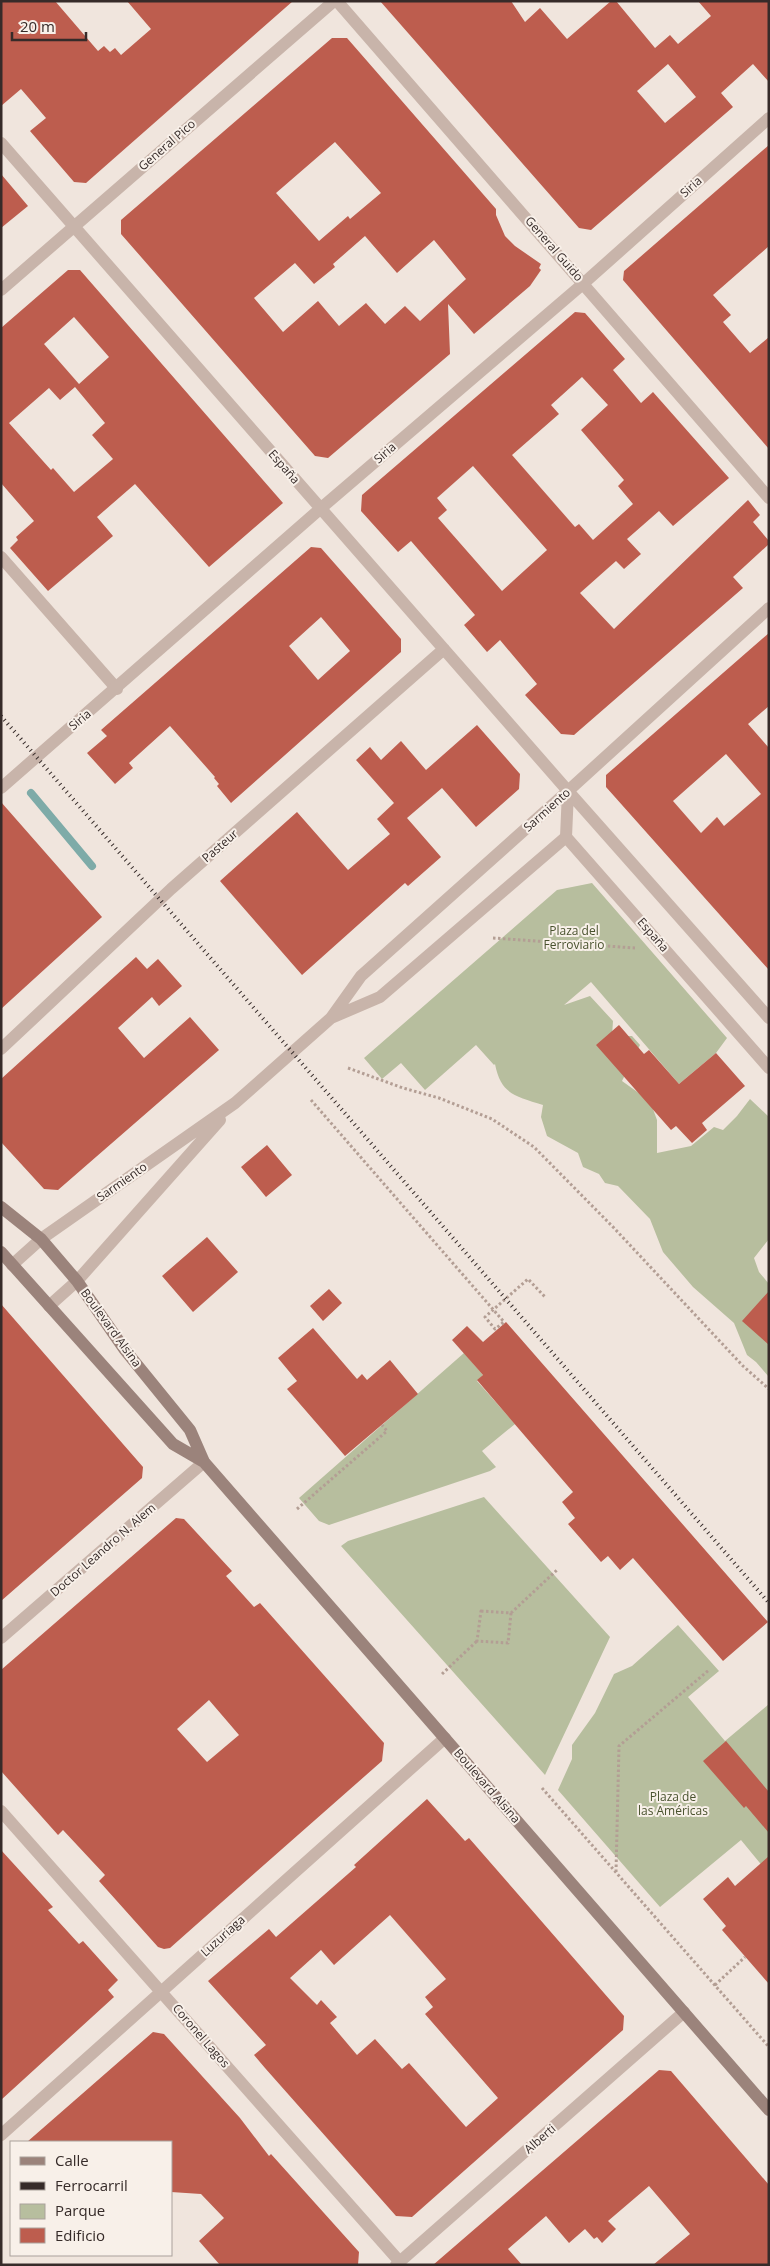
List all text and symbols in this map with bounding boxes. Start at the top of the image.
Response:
scale bar [12,10,86,42]
text: 20 m [20,16,55,36]
street label: General Pico [134,115,199,174]
street label: Siria [676,172,705,201]
street label: General Guido [521,213,587,285]
street label: Siria [370,438,399,467]
street label: España [265,446,304,488]
street label: Siria [65,705,94,734]
street label: Sarmiento [519,784,574,835]
street label: Pasteur [198,825,242,866]
street label: España [634,914,673,956]
park label: Plaza del Ferroviario [544,922,604,953]
street label: Sarmiento [93,1158,150,1205]
street label: Boulevard Alsina [77,1285,146,1371]
street label: Doctor Leandro N. Alem [46,1499,159,1600]
street label: Boulevard Alsina [450,1745,524,1827]
park label: Plaza de las Américas [638,1788,708,1819]
street label: Luzuriaga [197,1911,249,1960]
street label: Coronel Lagos [169,2000,234,2071]
street label: Alberti [520,2120,559,2157]
legend [10,2141,172,2256]
text: Calle [55,2150,89,2170]
text: Ferrocarril [55,2175,128,2195]
text: Parque [55,2200,105,2220]
text: Edificio [55,2225,105,2245]

